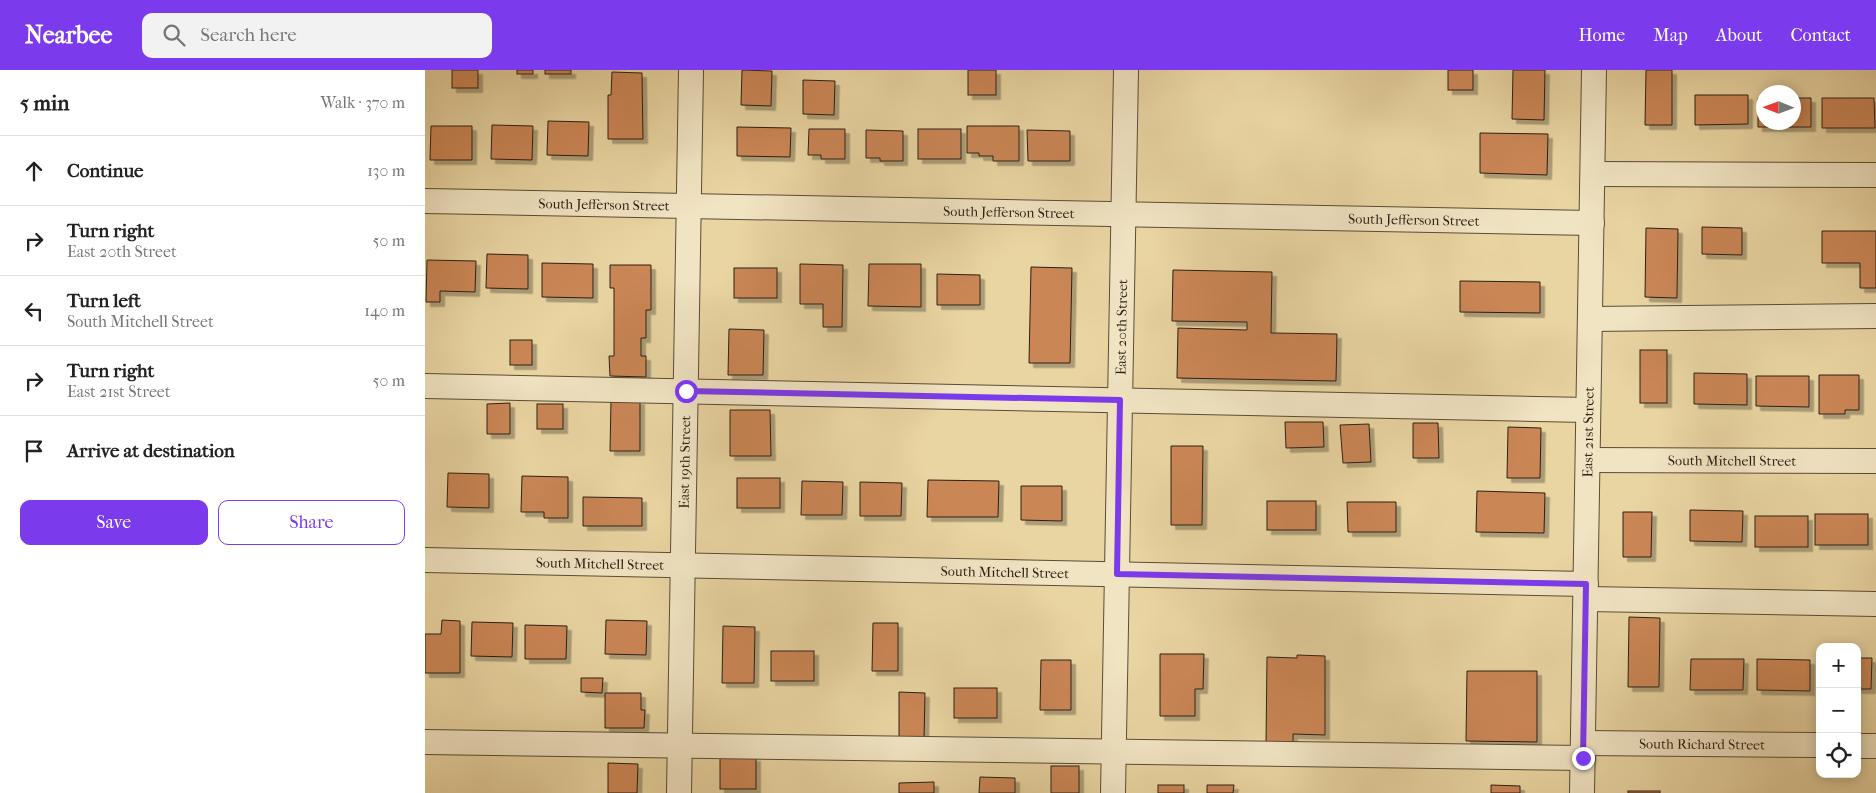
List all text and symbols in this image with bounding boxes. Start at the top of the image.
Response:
search box [142,13,492,58]
text: Nearbee [25,21,112,49]
icon: search [160,21,188,49]
text: Search here [200,24,297,46]
text: Home [1578,25,1625,46]
text: Map [1653,25,1688,46]
text: About [1716,25,1762,46]
text: Contact [1790,25,1851,46]
north arrow [1756,85,1801,130]
text: 5 min [20,91,69,115]
text: Walk · 370 m [320,93,405,112]
icon: ahead [20,157,48,185]
text: Continue [67,160,143,182]
text: 130 m [367,161,405,180]
street label: South Jefferson Street [538,195,670,215]
street label: South Jefferson Street [943,203,1075,222]
street label: South Jefferson Street [1348,210,1480,230]
text: Turn right [67,220,154,242]
icon: right [20,227,48,255]
text: 50 m [373,231,405,250]
text: East 20th Street [67,242,177,261]
street label: East 20th Street [1113,279,1131,375]
text: Turn left [67,290,141,312]
icon: left [20,297,48,325]
text: 140 m [364,301,405,320]
text: South Mitchell Street [67,312,214,331]
text: Turn right [67,360,154,382]
icon: right [20,367,48,395]
text: 50 m [373,371,405,390]
route start [675,380,698,403]
text: East 21st Street [67,382,170,401]
street label: East 21st Street [1579,387,1598,477]
street label: East 19th Street [676,415,694,509]
icon: arrive [20,437,48,465]
text: Arrive at destination [67,440,235,462]
street label: South Mitchell Street [1668,452,1796,470]
button: Save [20,500,208,545]
button: Share [218,500,405,545]
street label: South Mitchell Street [536,554,664,574]
street label: South Mitchell Street [940,563,1069,582]
map controls [1816,643,1861,778]
button: + [1816,643,1861,688]
button: − [1816,688,1861,733]
button: locate [1816,733,1861,778]
street label: South Richard Street [1639,735,1765,754]
route end [1572,747,1595,770]

